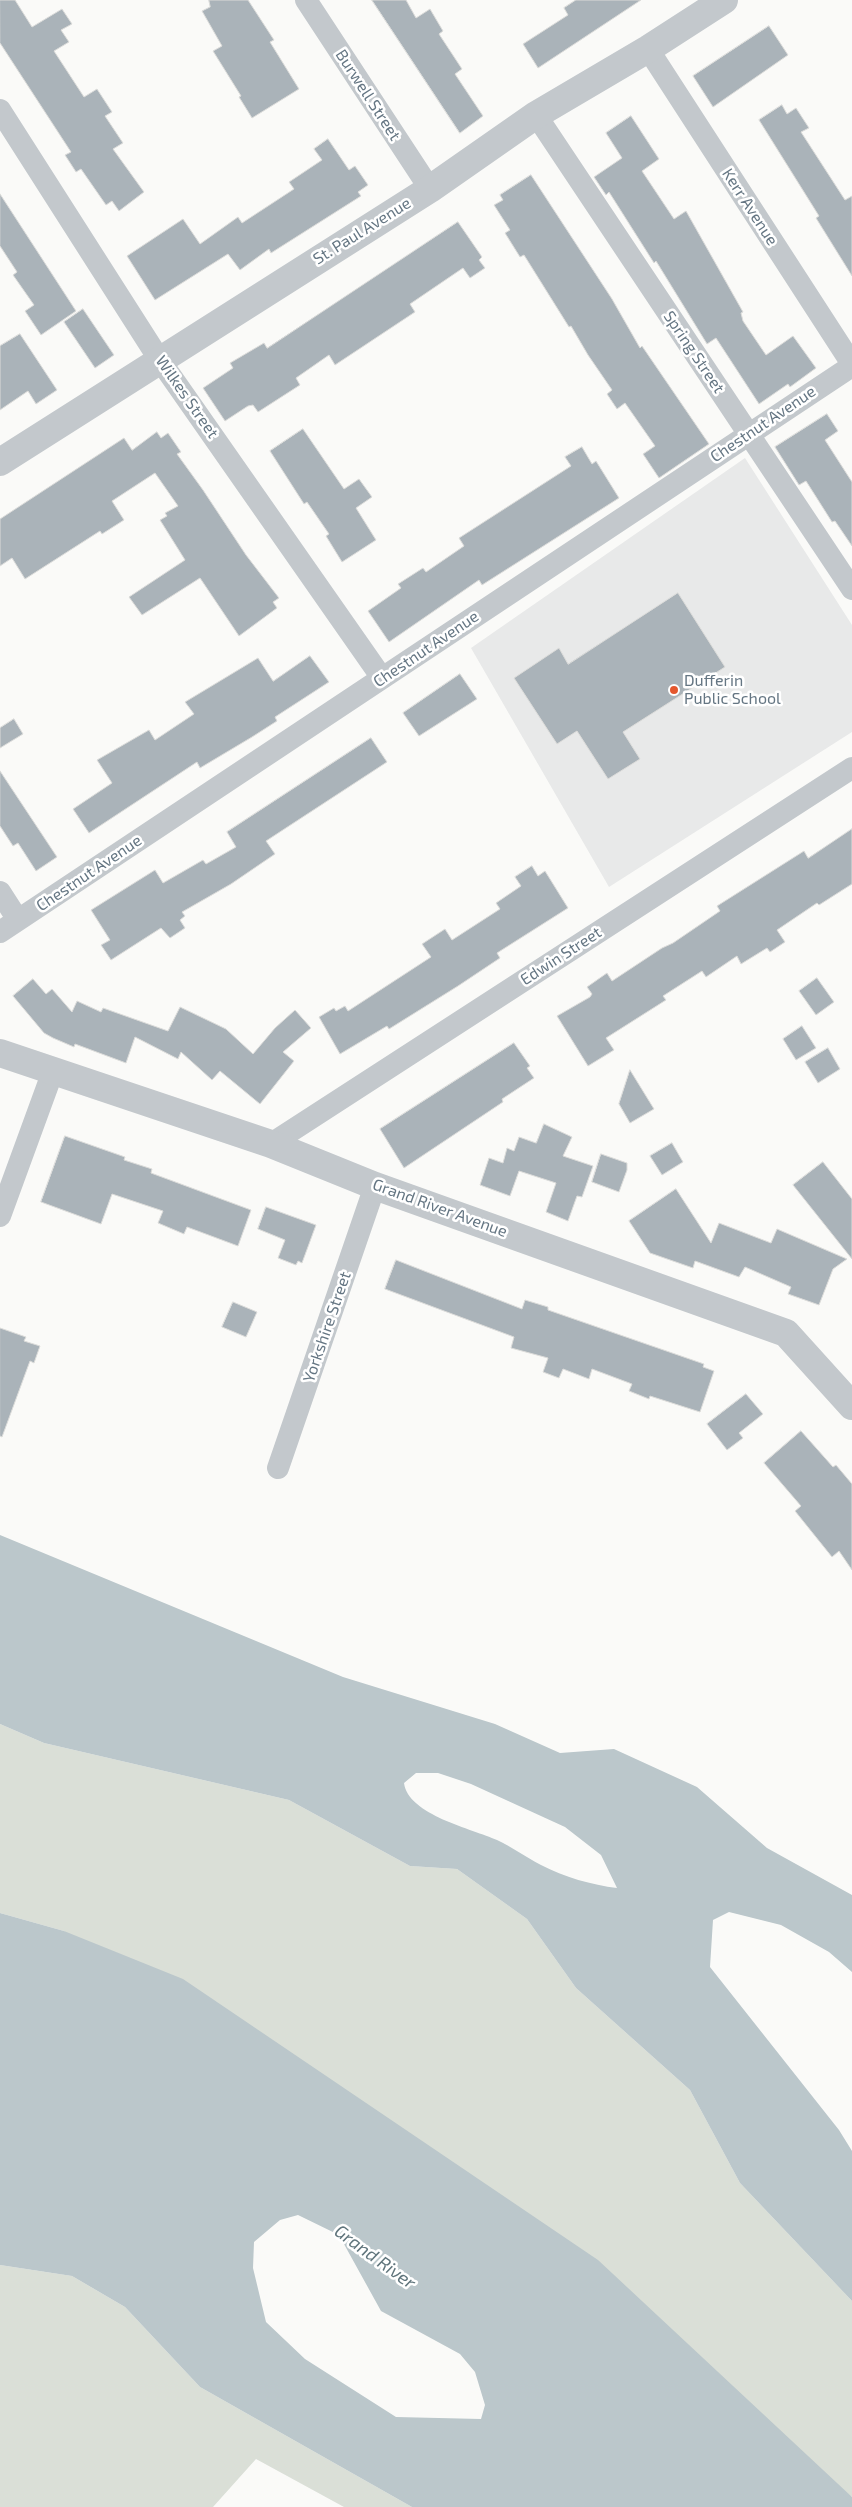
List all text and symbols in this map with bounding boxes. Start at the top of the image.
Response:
street label: Burwell Street [331,46,405,144]
street label: Kerr Avenue [718,165,782,249]
street label: St. Paul Avenue [310,193,414,269]
street label: Spring Street [660,307,728,397]
street label: Wilkes Street [151,352,223,442]
street label: Chestnut Avenue [707,382,819,466]
street label: Chestnut Avenue [370,607,482,691]
place label: Dufferin Public School [684,671,781,709]
marker: Dufferin Public School [668,684,680,696]
street label: Chestnut Avenue [33,831,145,915]
street label: Edwin Street [517,923,605,989]
street label: Grand River Avenue [370,1175,510,1241]
street label: Yorkshire Street [299,1269,355,1385]
water label: Grand River [330,2220,420,2294]

